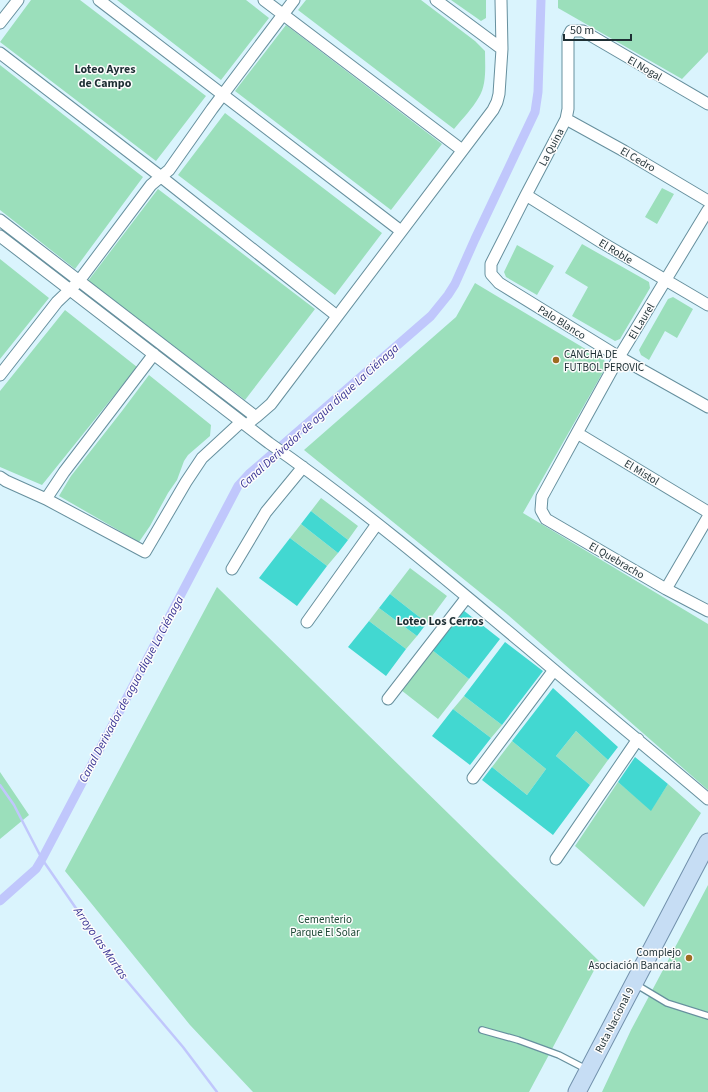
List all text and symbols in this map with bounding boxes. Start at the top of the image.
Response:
scale bar [564,16,631,42]
text: 50 m [570,22,594,39]
street label: El Nogal [625,53,665,84]
district label: Loteo Ayres de Campo [74,61,136,92]
street label: La Quina [535,126,568,169]
street label: El Cedro [617,143,658,176]
street label: El Roble [596,235,636,268]
street label: El Laurel [625,300,658,342]
street label: Palo Blanco [535,302,589,343]
water label: Canal Derivador de agua dique La Ciénaga [236,340,403,493]
place label: CANCHA DE FUTBOL PEROVIC [564,347,644,375]
marker: CANCHA DE FUTBOL PEROVIC [551,355,561,365]
street label: El Mistol [621,456,662,489]
street label: El Quebracho [586,539,647,582]
water label: Canal Derivador de agua dique La Ciénaga [75,592,188,786]
district label: Loteo Los Cerros [397,613,483,630]
water label: Arroyo las Martas [69,903,132,983]
park label: Cementerio Parque El Solar [290,912,360,940]
place label: Complejo Asociación Bancaria [588,945,681,973]
marker: Complejo Asociación Bancaria [684,953,694,963]
street label: Ruta Nacional 9 [591,985,637,1056]

